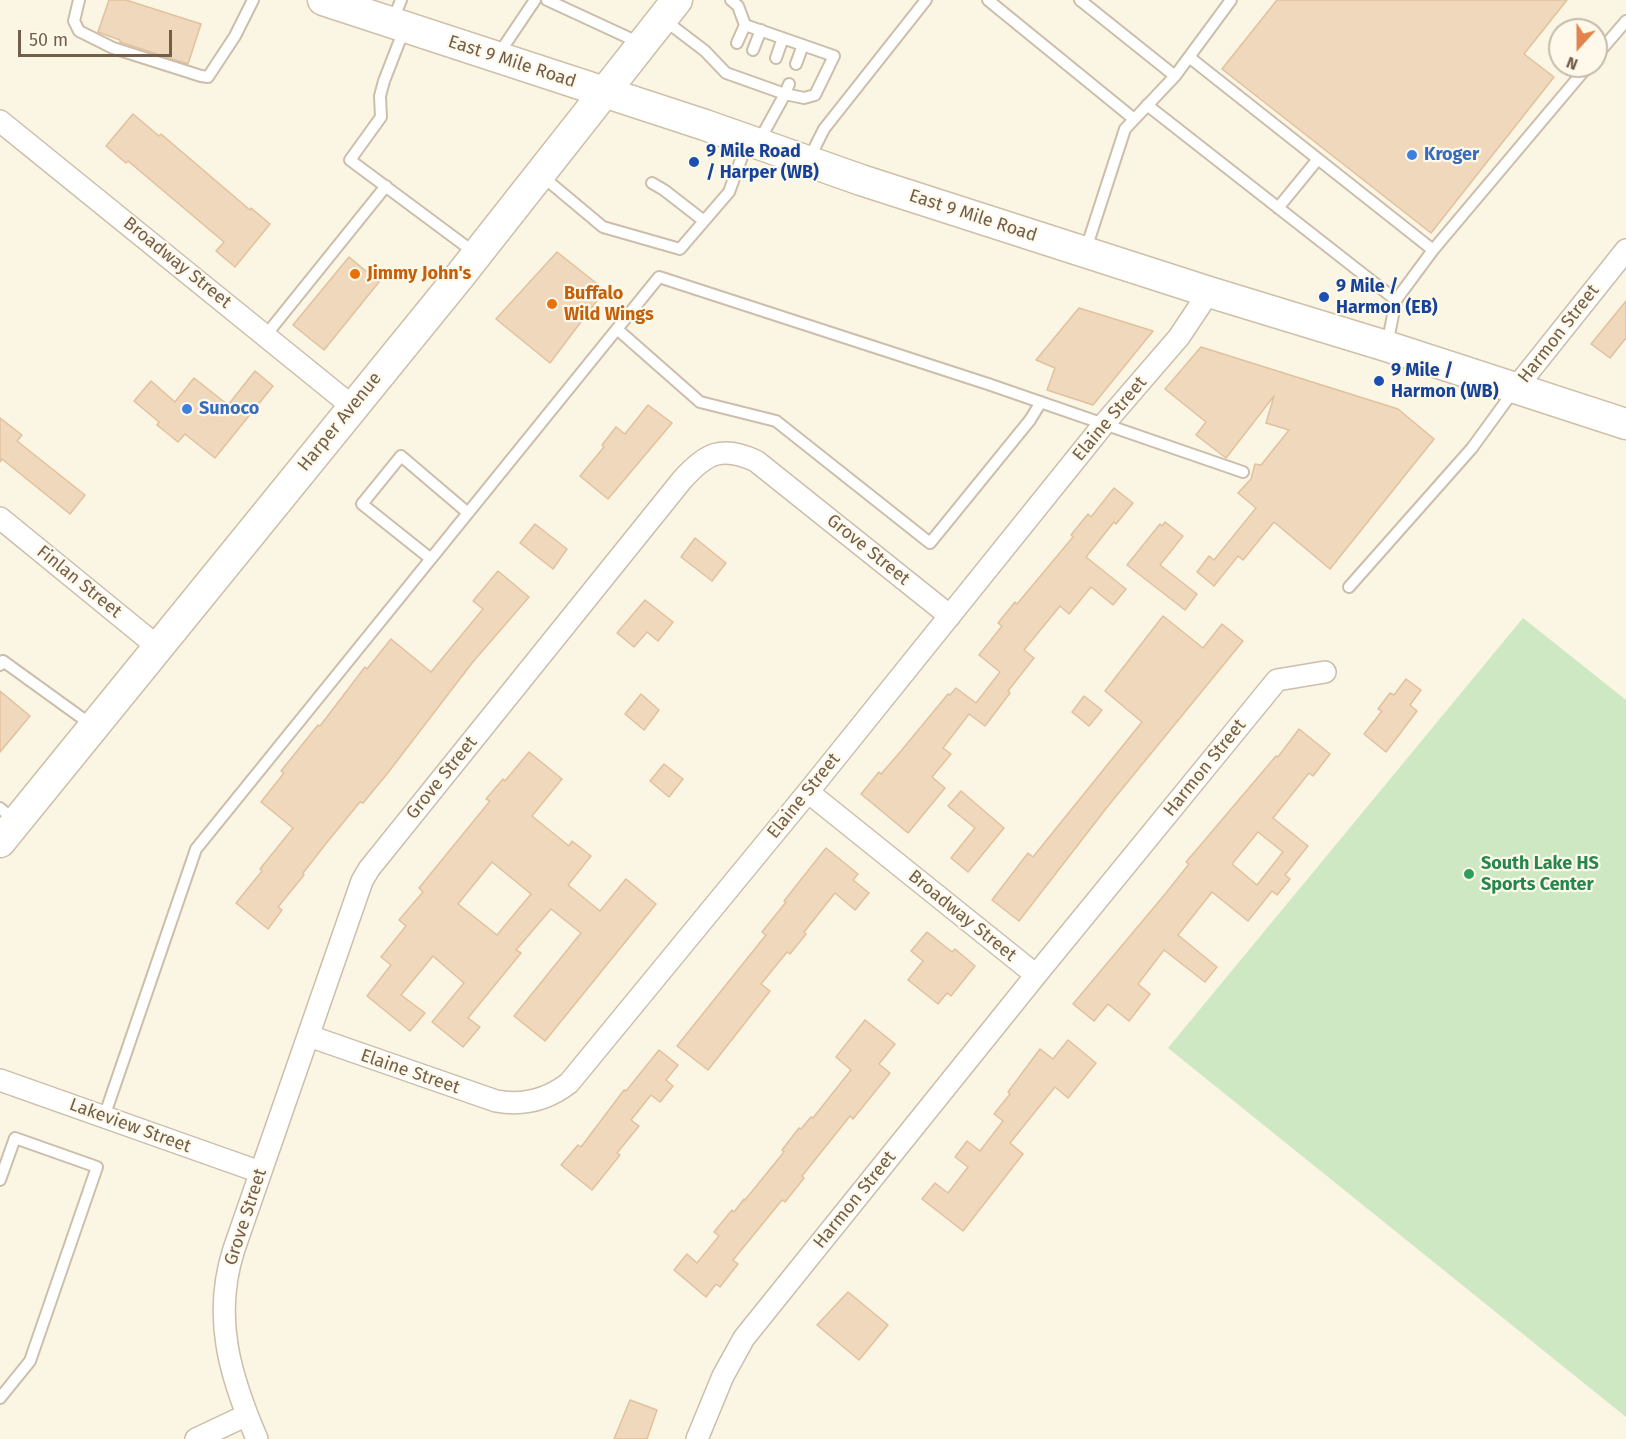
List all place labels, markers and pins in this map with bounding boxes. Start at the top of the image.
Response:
place label: 9 Mile Road / Harper (WB) [706,141,819,184]
place label: Kroger [1424,144,1479,166]
marker: Kroger [1405,148,1419,162]
marker: 9 Mile Road / Harper (WB) [687,155,701,169]
place label: Jimmy John's [367,263,471,285]
marker: Jimmy John's [348,267,362,281]
place label: 9 Mile / Harmon (EB) [1336,276,1438,318]
place label: Buffalo Wild Wings [564,283,654,326]
marker: 9 Mile / Harmon (EB) [1317,290,1331,304]
marker: Buffalo Wild Wings [545,297,559,311]
place label: 9 Mile / Harmon (WB) [1391,360,1498,403]
marker: 9 Mile / Harmon (WB) [1372,374,1386,388]
place label: Sunoco [199,398,259,420]
marker: Sunoco [180,402,194,416]
place label: South Lake HS Sports Center [1481,853,1599,896]
marker: South Lake HS Sports Center [1462,867,1476,881]

